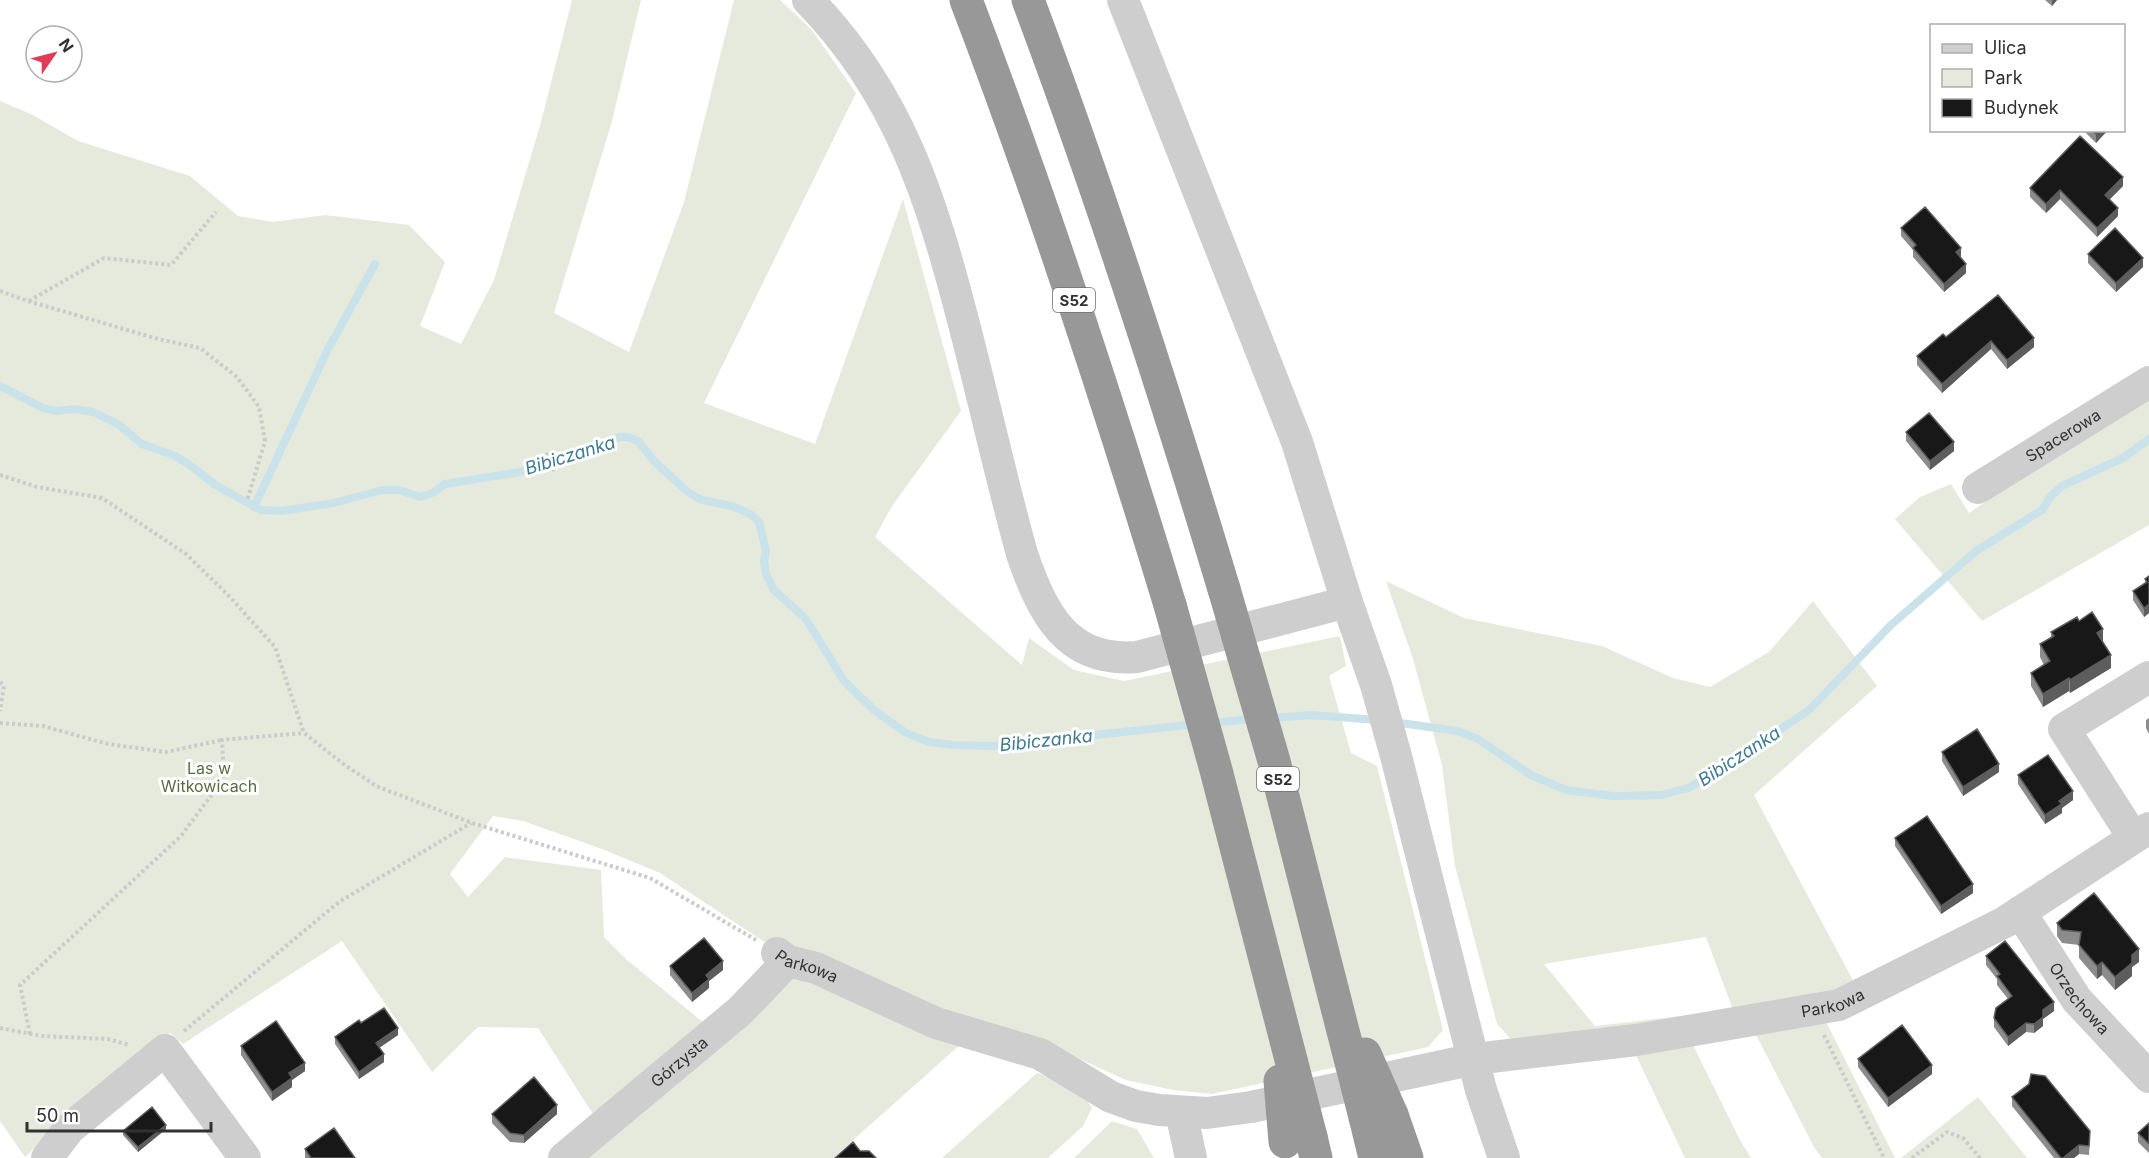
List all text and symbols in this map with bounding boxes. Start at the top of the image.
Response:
north arrow [24,24,84,84]
legend [1930,24,2125,132]
text: N [55,35,78,56]
text: Ulica [1984,37,2027,58]
text: Park [1984,67,2023,88]
text: Budynek [1984,97,2059,118]
road number: S52 [1053,288,1095,312]
street label: Spacerowa [2022,404,2104,466]
water label: Bibiczanka [522,431,618,479]
water label: Bibiczanka [1694,722,1784,790]
water label: Bibiczanka [998,725,1094,755]
park label: Las w Witkowicach [161,758,257,796]
road number: S52 [1257,767,1299,791]
street label: Parkowa [771,945,841,987]
street label: Orzechowa [2045,959,2114,1038]
street label: Parkowa [1800,984,1868,1021]
street label: Górzysta [647,1032,712,1091]
scale bar [27,1095,212,1133]
text: 50 m [36,1105,79,1126]

